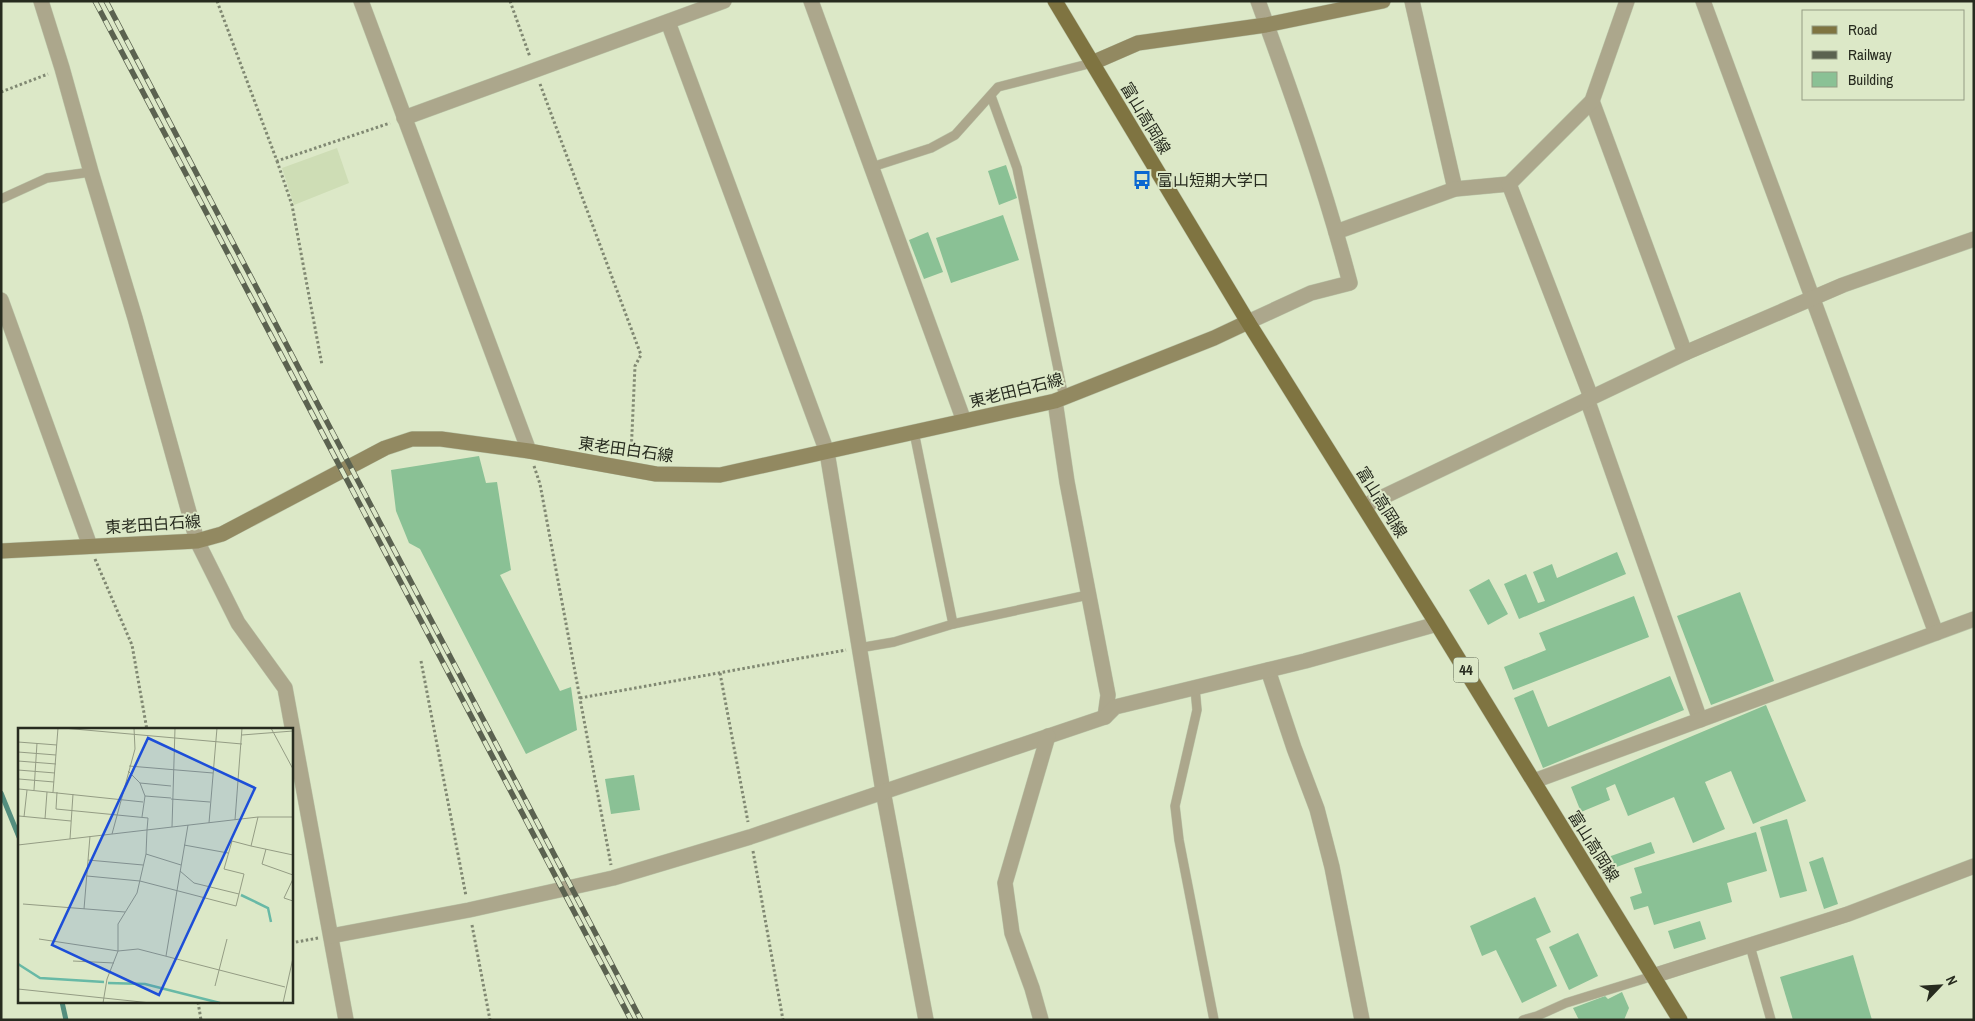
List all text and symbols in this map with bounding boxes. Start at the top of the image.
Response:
legend [1802,10,1965,100]
text: Road [1848,19,1877,40]
text: Railway [1848,44,1893,65]
text: Building [1848,69,1893,90]
street label: 富山高岡線 [1116,78,1176,158]
bus stop icon: 富山短期大学口 [1131,169,1153,191]
place label: 富山短期大学口 [1157,169,1269,191]
street label: 東老田白石線 [967,368,1065,412]
street label: 東老田白石線 [577,431,675,467]
street label: 富山高岡線 [1351,462,1413,542]
street label: 東老田白石線 [104,510,202,538]
road number: 44 [1454,658,1478,682]
inset map [18,728,292,1004]
street label: 富山高岡線 [1563,806,1625,886]
north arrow [1915,961,1965,1011]
text: N [1942,973,1962,988]

